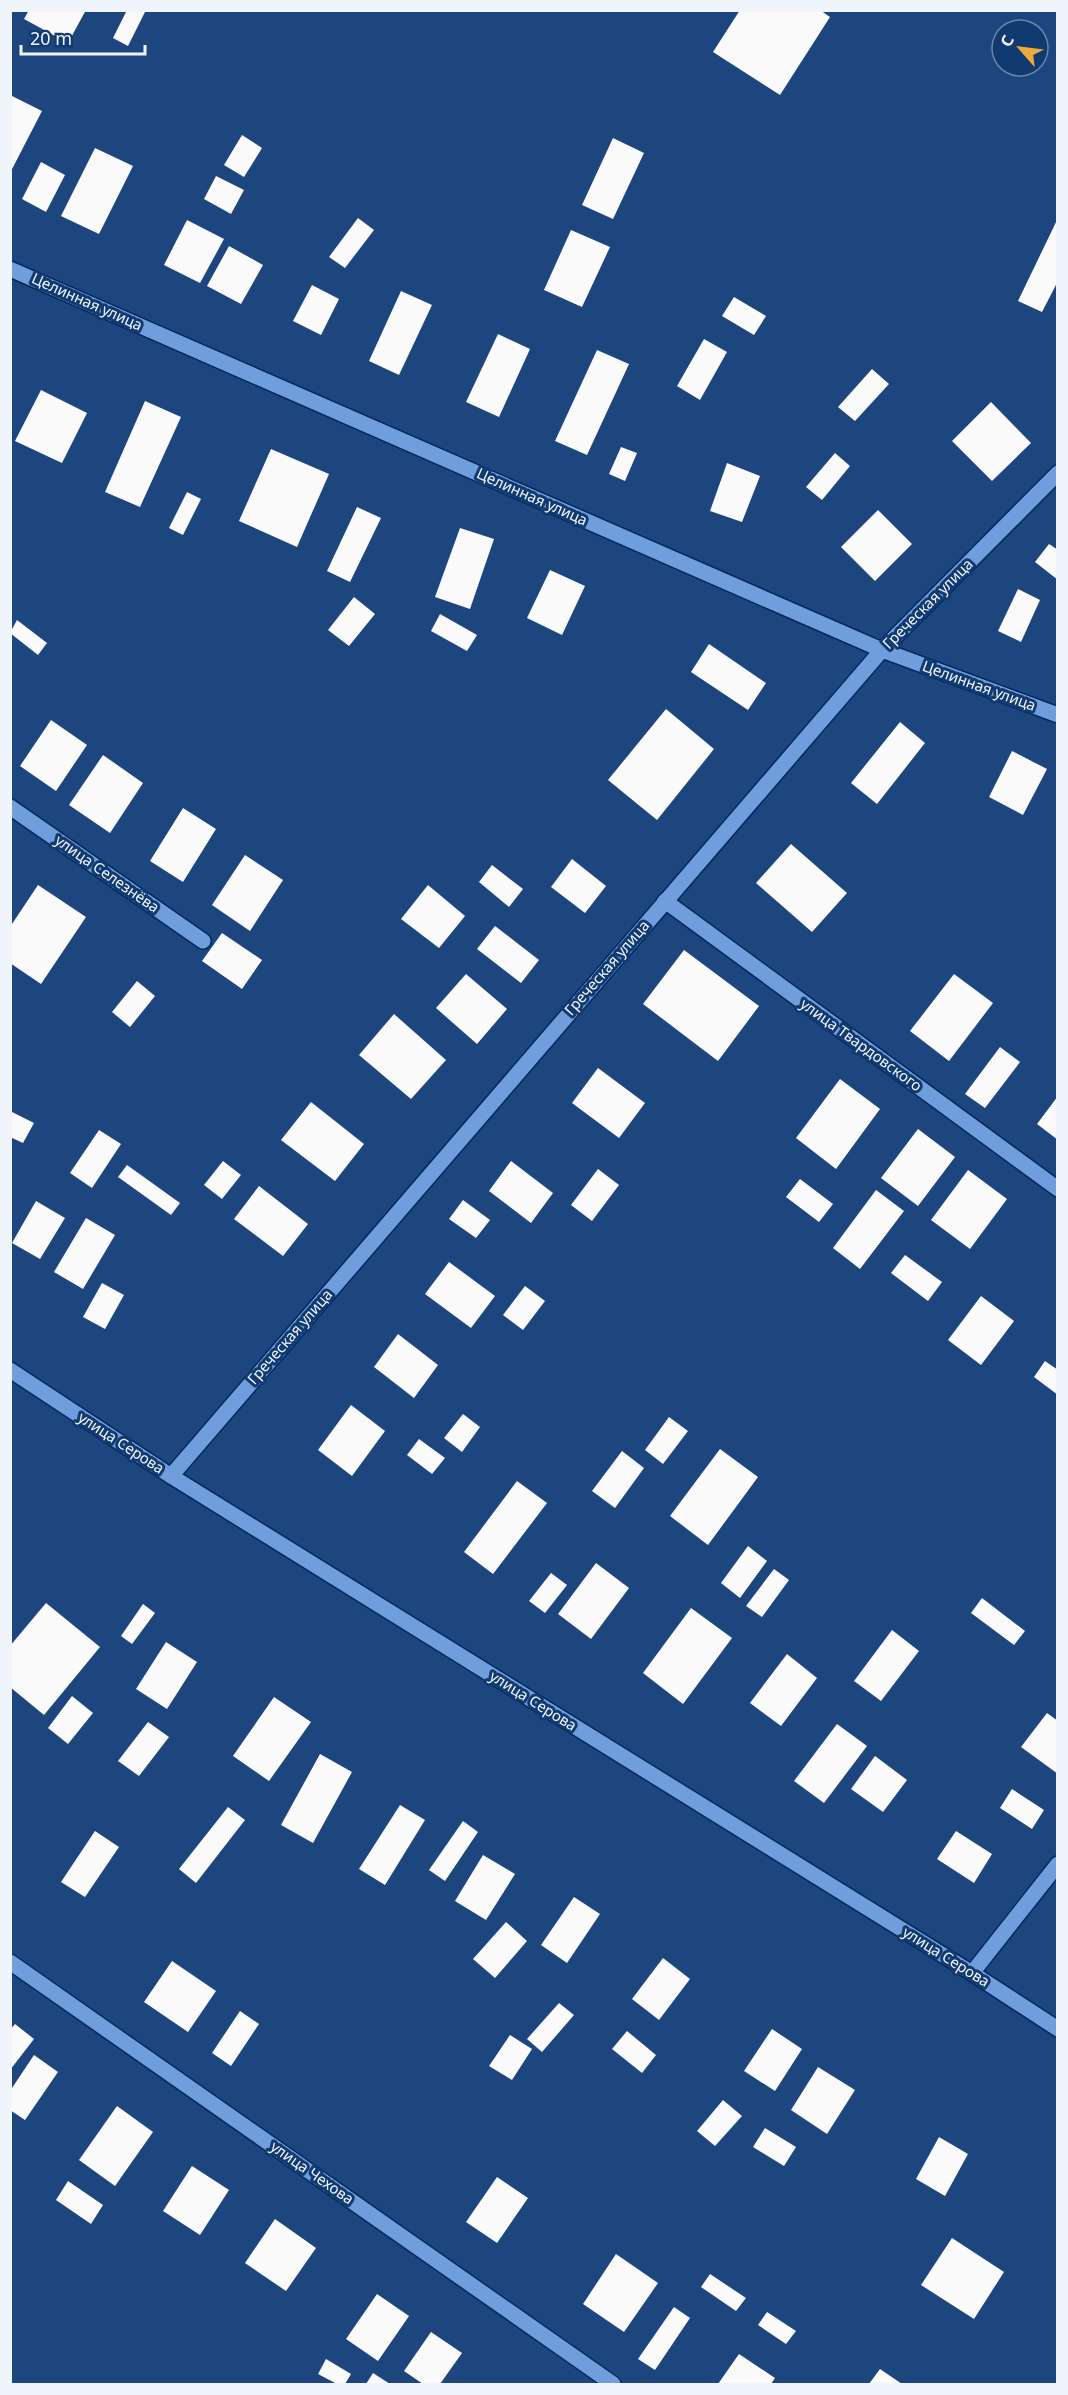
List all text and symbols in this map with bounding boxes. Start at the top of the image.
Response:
scale bar [21,18,146,56]
north arrow [990,18,1050,78]
text: 20 m [30,26,72,50]
text: С [995,31,1019,51]
street label: Целинная улица [29,268,146,334]
street label: Целинная улица [474,463,591,529]
street label: Греческая улица [878,554,977,653]
street label: Целинная улица [920,655,1039,715]
street label: улица Селезнёва [51,830,164,917]
street label: Греческая улица [559,915,653,1019]
street label: улица Твардовского [797,993,927,1095]
street label: Греческая улица [242,1284,336,1388]
street label: улица Серова [75,1407,169,1478]
street label: улица Серова [486,1665,581,1735]
street label: улица Серова [899,1921,994,1991]
street label: улица Чехова [267,2136,358,2208]

